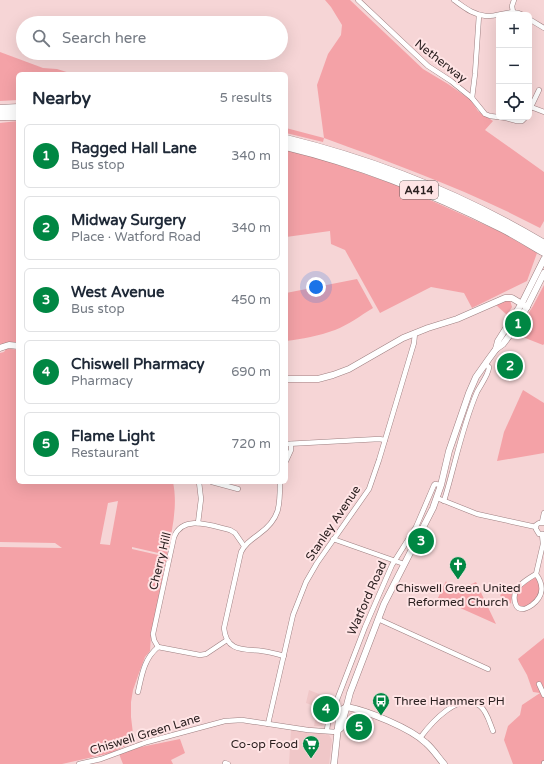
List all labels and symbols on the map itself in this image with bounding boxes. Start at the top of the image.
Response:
street label: Netherway [412,36,470,86]
road number: A414 [400,181,438,199]
your location [306,277,326,297]
pin: 1 [505,309,531,339]
pin: 2 [497,351,523,381]
street label: Stanley Avenue [303,482,364,563]
pin: 3 [408,526,434,556]
street label: Cherry Hill [146,531,174,591]
church icon: Chiswell Green United Reformed Church [448,555,468,580]
street label: Watford Road [344,559,390,637]
place label: Chiswell Green United Reformed Church [395,581,521,609]
bus stop icon: Three Hammers PH [371,691,391,716]
pin: 4 [313,694,339,724]
place label: Three Hammers PH [394,694,505,708]
street label: Chiswell Green Lane [88,710,202,757]
pin: 5 [346,712,372,742]
supermarket icon: Co-op Food [301,734,321,759]
place label: Co-op Food [231,737,298,751]

